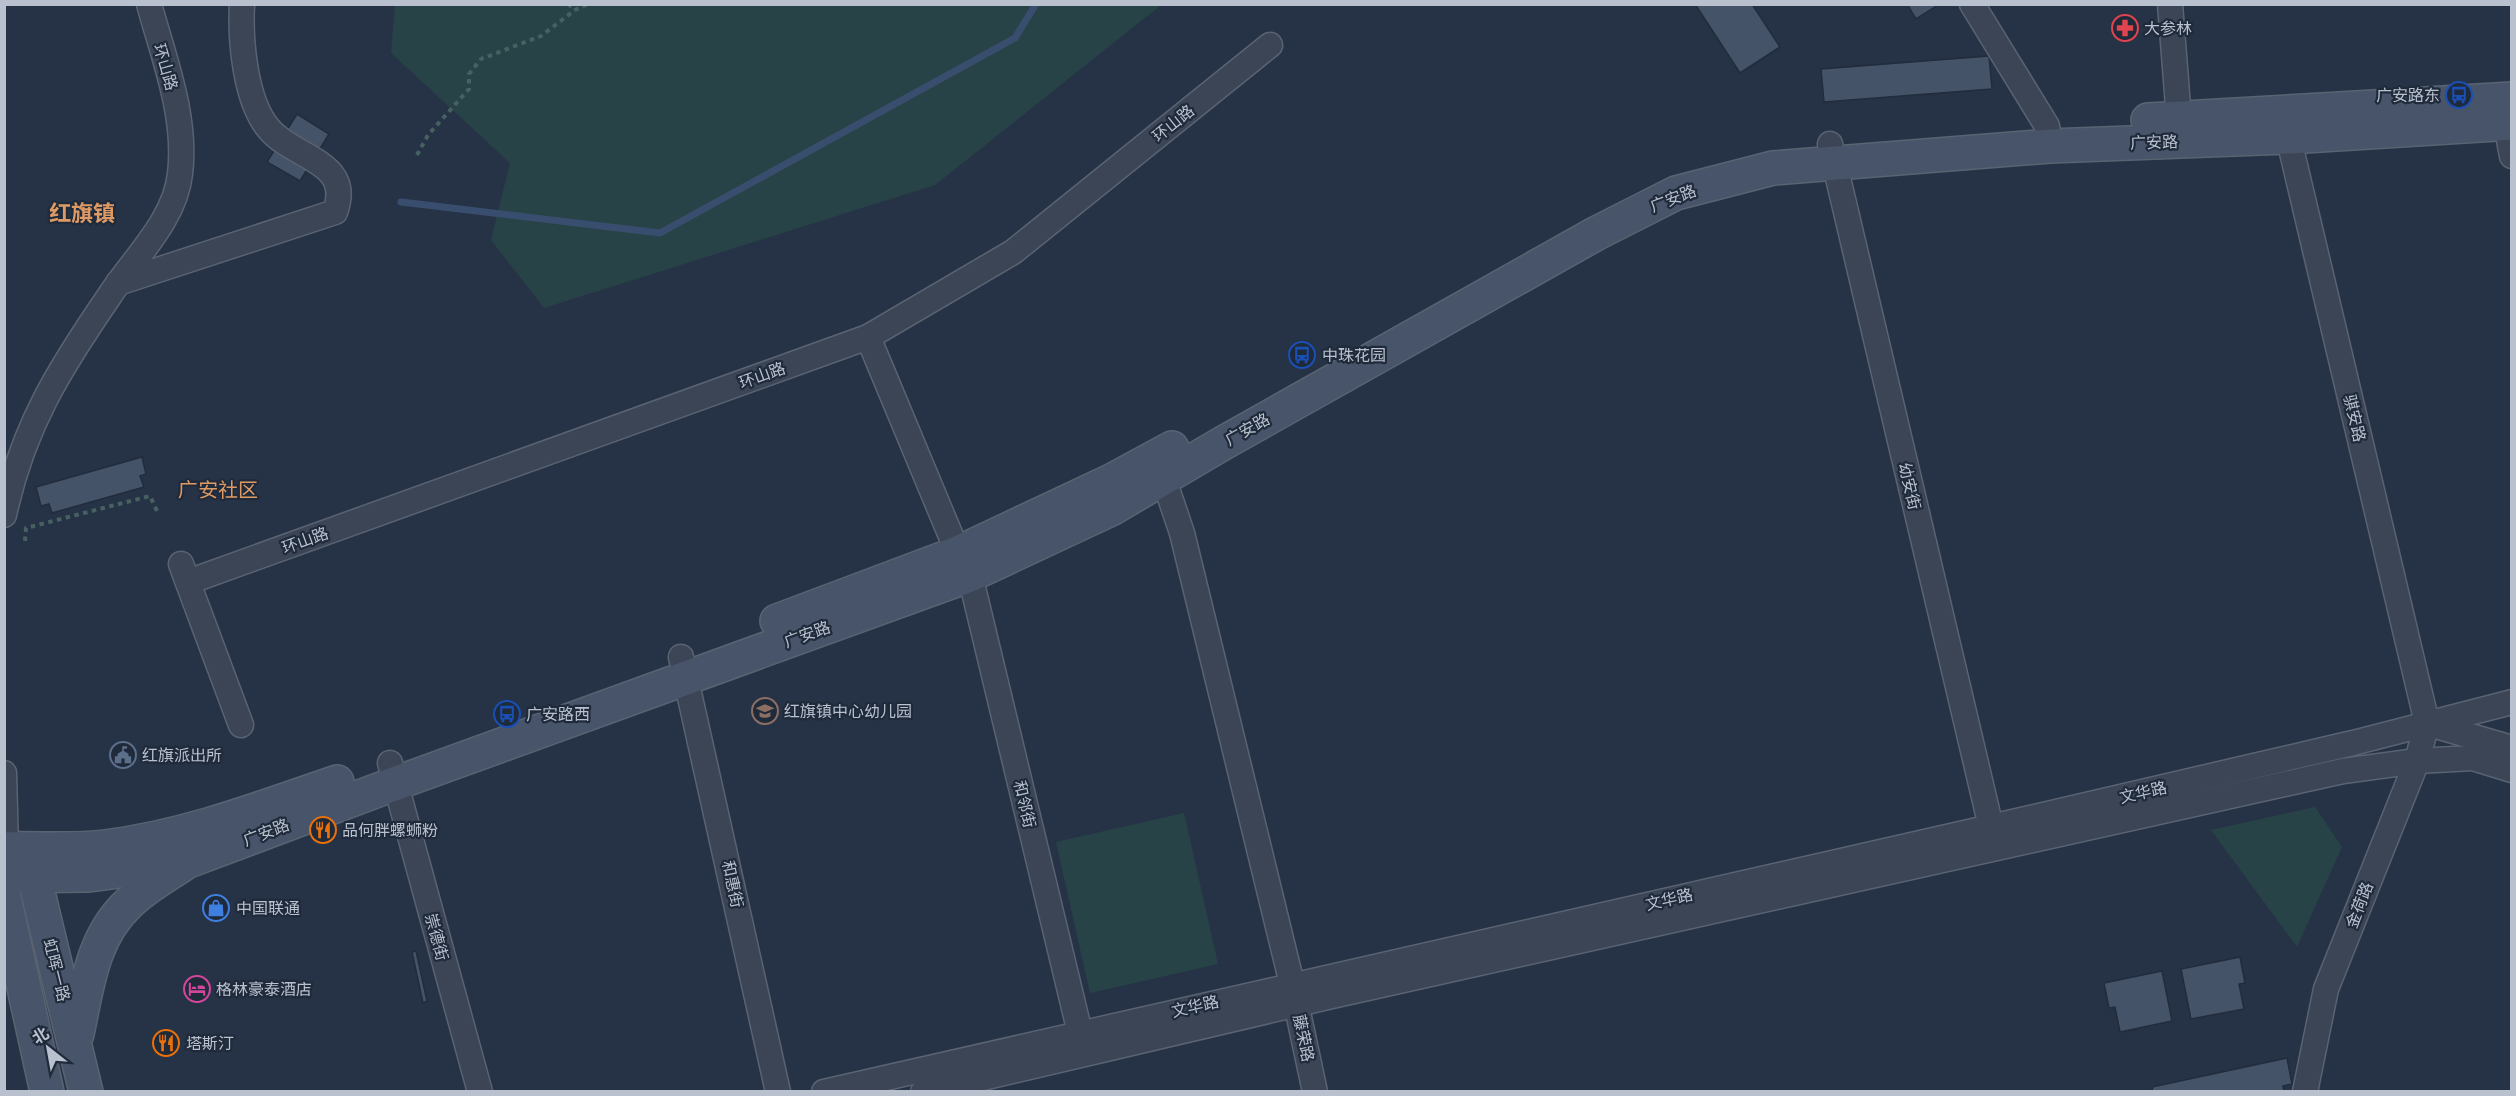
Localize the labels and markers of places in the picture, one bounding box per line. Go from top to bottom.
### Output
pharmacy icon: 大参林 [2110,13,2140,43]
place label: 大参林 [2144,18,2192,40]
bus stop icon: 广安路东 [2444,80,2474,110]
place label: 广安路东 [2376,85,2440,107]
bus stop icon: 中珠花园 [1287,340,1317,370]
place label: 中珠花园 [1322,345,1386,367]
school or university icon: 红旗镇中心幼儿园 [750,696,780,726]
bus stop icon: 广安路西 [492,699,522,729]
place label: 红旗镇中心幼儿园 [784,701,912,723]
place label: 广安路西 [526,704,590,726]
public building icon: 红旗派出所 [108,740,138,770]
place label: 红旗派出所 [142,745,222,767]
restaurant icon: 品何胖螺蛳粉 [308,815,338,845]
place label: 品何胖螺蛳粉 [342,820,438,842]
shop icon: 中国联通 [201,893,231,923]
place label: 中国联通 [236,898,300,920]
hotel icon: 格林豪泰酒店 [182,974,212,1004]
place label: 格林豪泰酒店 [216,979,312,1001]
restaurant icon: 塔斯汀 [151,1028,181,1058]
place label: 塔斯汀 [186,1033,234,1055]

